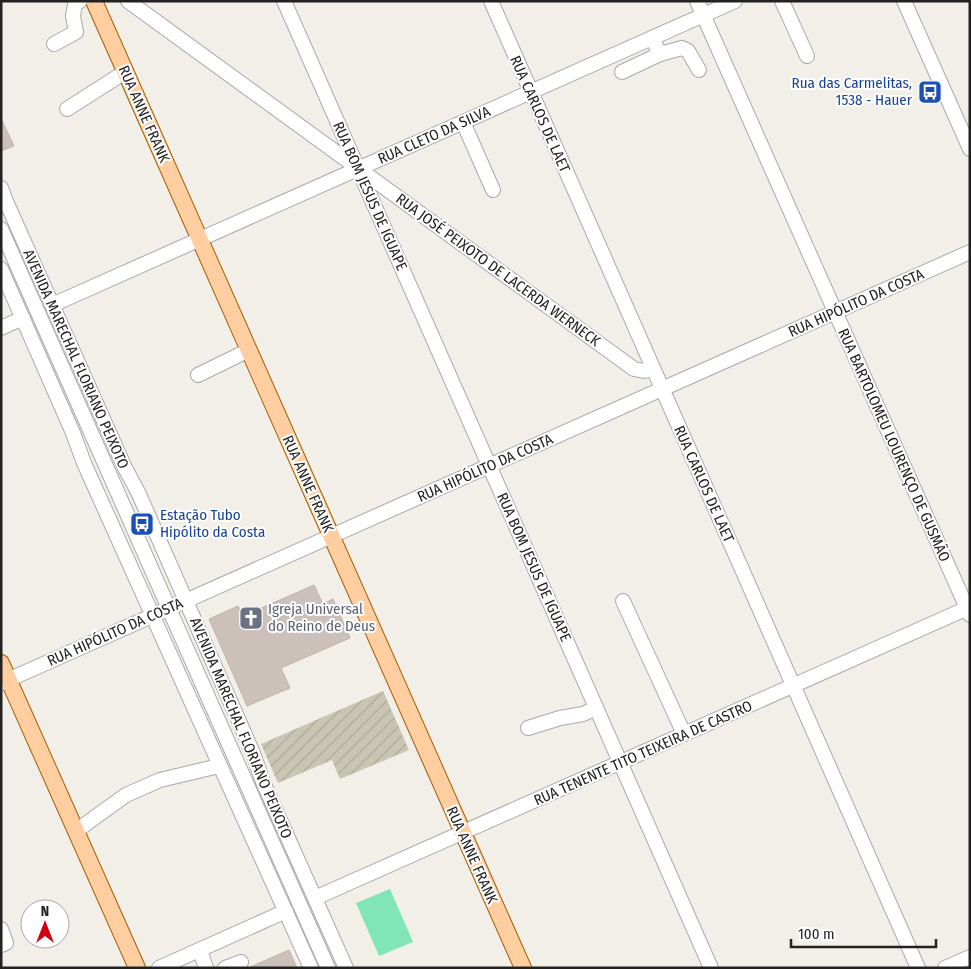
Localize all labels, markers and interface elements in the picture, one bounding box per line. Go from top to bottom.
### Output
street label: RUA CARLOS DE LAET [506,53,574,175]
street label: RUA ANNE FRANK [115,63,173,165]
place label: Rua das Carmelitas, 1538 - Hauer [792,74,913,109]
bus stop icon: Rua das Carmelitas, 1538 - Hauer [917,79,943,105]
street label: RUA CLETO DA SILVA [375,102,493,168]
street label: RUA BOM JESUS DE IGUAPE [329,119,411,273]
street label: RUA JOSÉ PEIXOTO DE LACERDA WERNECK [392,190,604,350]
street label: AVENIDA MARECHAL FLORIANO PEIXOTO [19,246,133,472]
street label: RUA HIPÓLITO DA COSTA [786,265,927,341]
street label: RUA BARTOLOMEU LOURENÇO DE GUSMÃO [834,325,954,565]
street label: RUA CARLOS DE LAET [670,423,738,545]
street label: RUA HIPÓLITO DA COSTA [415,430,556,506]
street label: RUA ANNE FRANK [279,433,337,535]
street label: RUA BOM JESUS DE IGUAPE [493,490,575,644]
place label: Estação Tubo Hipólito da Costa [160,506,265,541]
bus stop icon: Estação Tubo Hipólito da Costa [129,511,155,537]
street label: RUA HIPÓLITO DA COSTA [45,594,186,670]
place label: Igreja Universal do Reino de Deus [268,600,375,635]
church icon: Igreja Universal do Reino de Deus [238,605,264,631]
street label: AVENIDA MARECHAL FLORIANO PEIXOTO [186,615,296,841]
street label: RUA TENENTE TITO TEIXEIRA DE CASTRO [531,697,755,809]
street label: RUA ANNE FRANK [443,804,501,906]
north arrow [20,899,70,949]
text: N [41,903,49,920]
scale bar [791,916,936,948]
text: 100 m [798,925,835,943]

